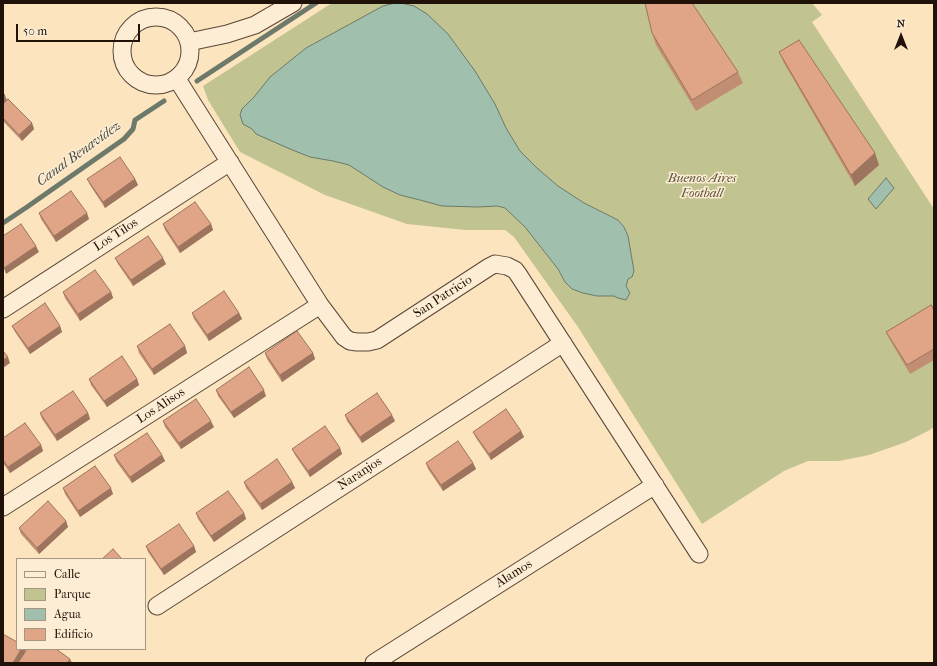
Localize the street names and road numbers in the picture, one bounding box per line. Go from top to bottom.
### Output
street label: Los Tilos [91,215,141,255]
street label: San Patricio [411,272,475,322]
street label: Los Alisos [134,385,188,427]
street label: Naranjos [335,454,385,494]
street label: Alamos [493,557,535,591]

